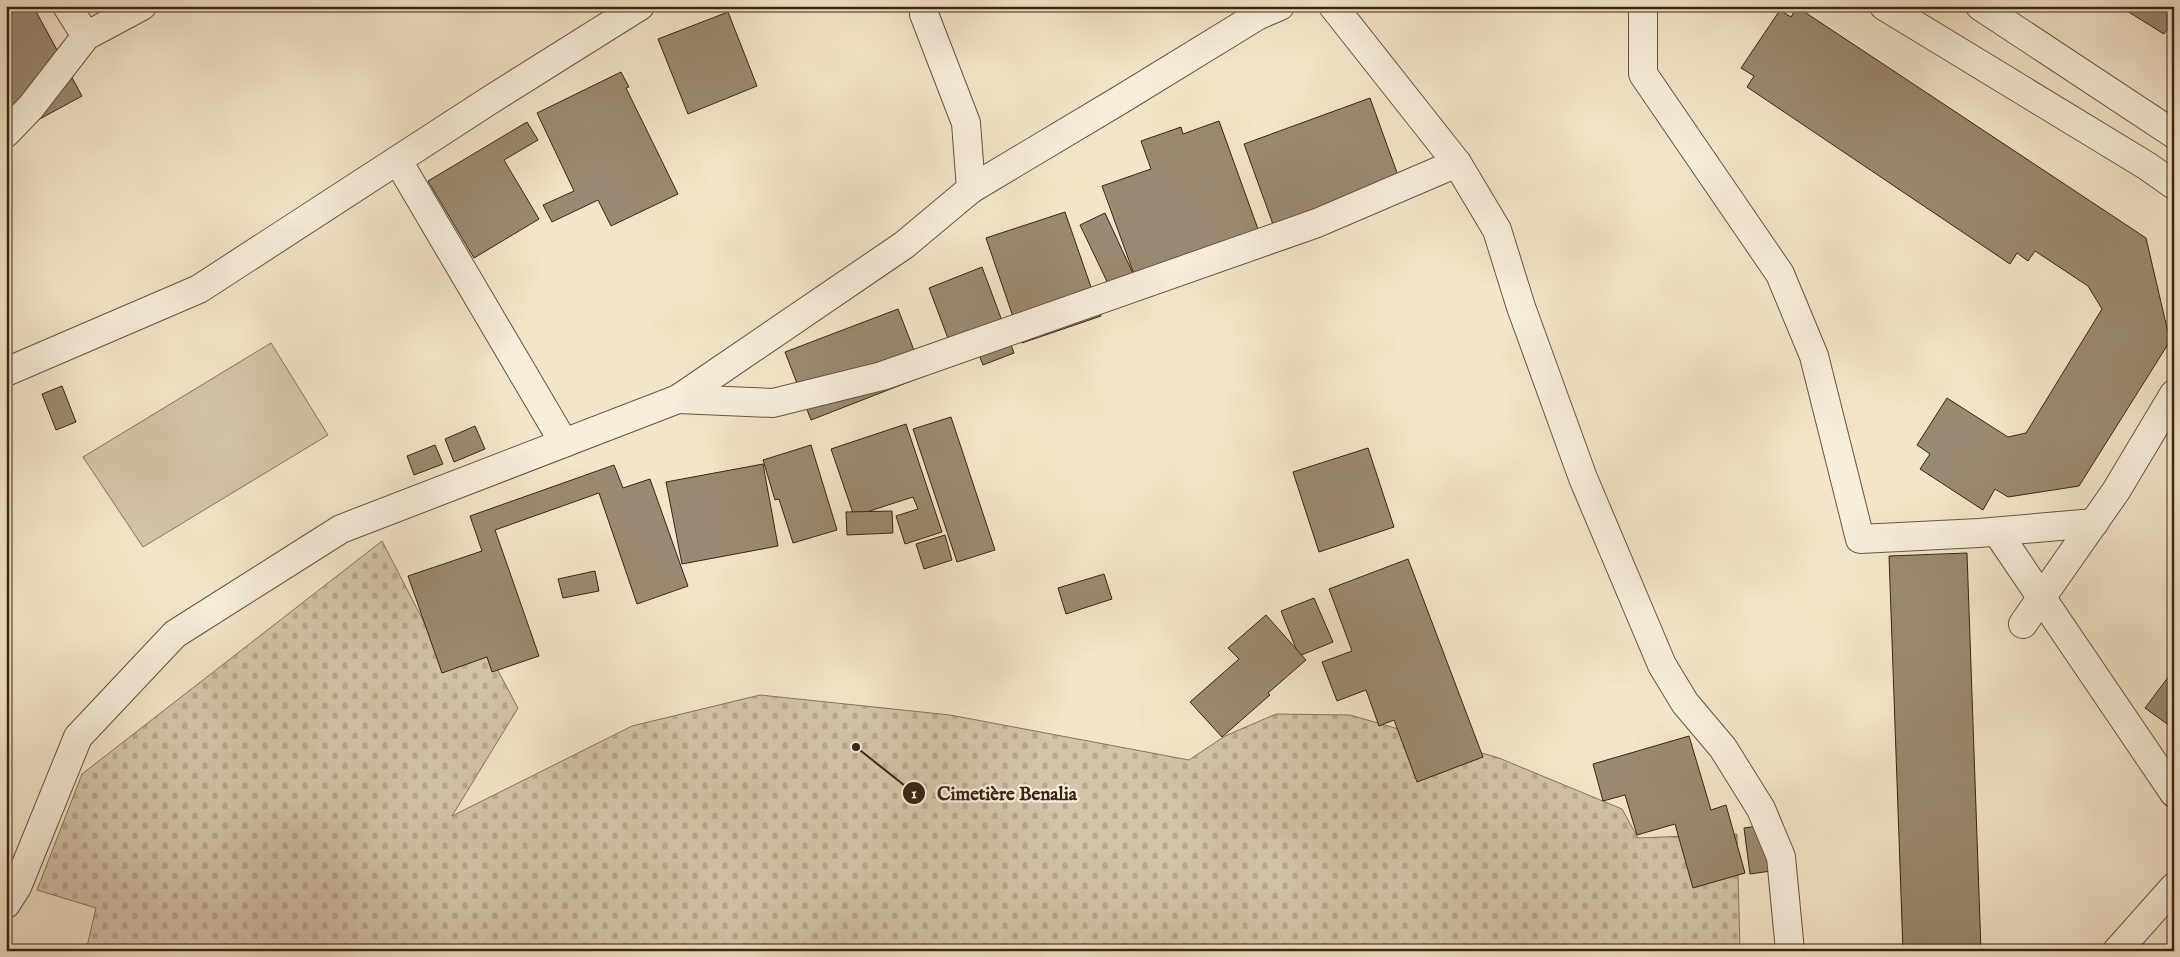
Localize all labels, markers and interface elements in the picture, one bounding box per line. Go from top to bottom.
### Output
callout: Cimetière Benalia [902,776,1087,810]
text: Cimetière Benalia [937,783,1078,807]
text: 1 [911,784,917,803]

